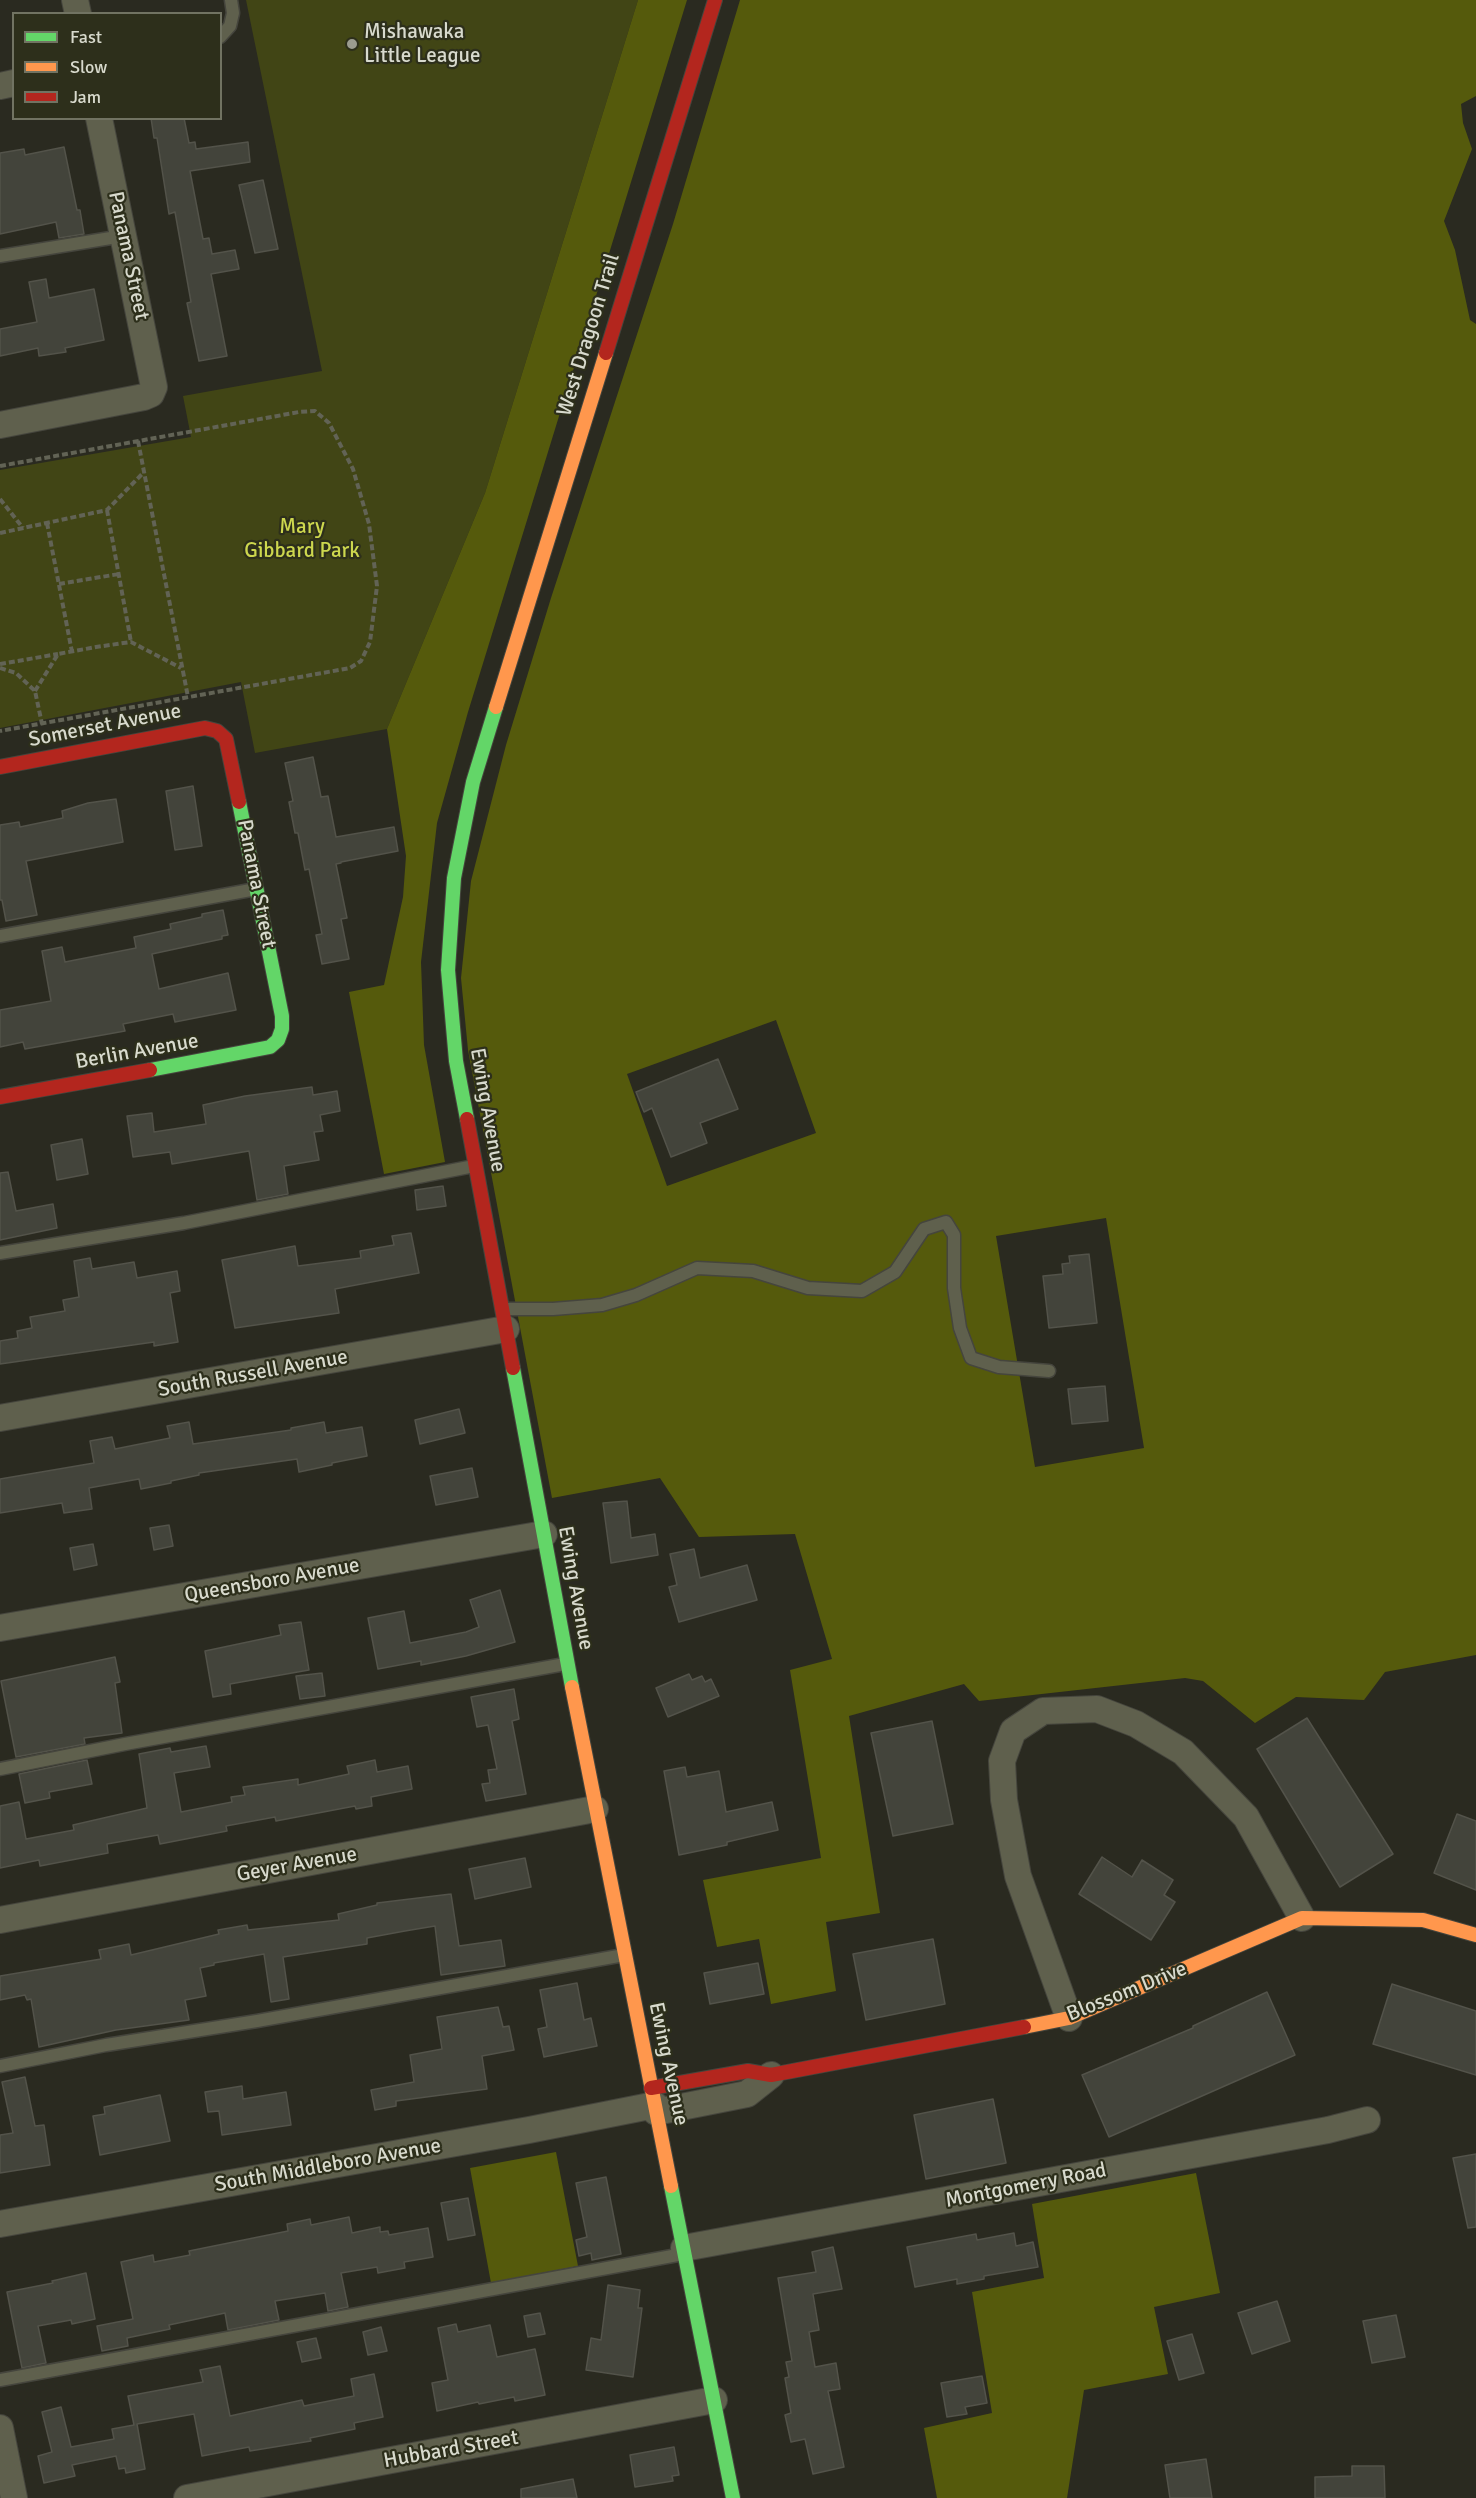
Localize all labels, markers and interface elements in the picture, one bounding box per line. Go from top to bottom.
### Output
legend [12,12,222,120]
place label: Mishawaka Little League [364,19,480,69]
text: Fast [70,26,102,48]
marker: Mishawaka Little League [345,37,359,51]
text: Slow [70,56,107,78]
text: Jam [70,86,101,108]
street label: Panama Street [102,189,154,323]
street label: West Dragoon Trail [552,251,626,419]
park label: Mary Gibbard Park [244,514,360,564]
street label: Somerset Avenue [27,699,183,753]
street label: Panama Street [231,817,281,951]
street label: Berlin Avenue [74,1029,200,1075]
street label: Ewing Avenue [464,1046,510,1174]
street label: South Russell Avenue [156,1345,350,1403]
street label: Ewing Avenue [552,1524,598,1652]
street label: Queensboro Avenue [182,1553,362,1609]
street label: Geyer Avenue [235,1842,359,1888]
street label: Blossom Drive [1063,1956,1191,2028]
street label: Ewing Avenue [643,2000,693,2128]
street label: South Middleboro Avenue [213,2134,443,2198]
street label: Montgomery Road [943,2158,1109,2214]
street label: Hubbard Street [382,2426,520,2474]

